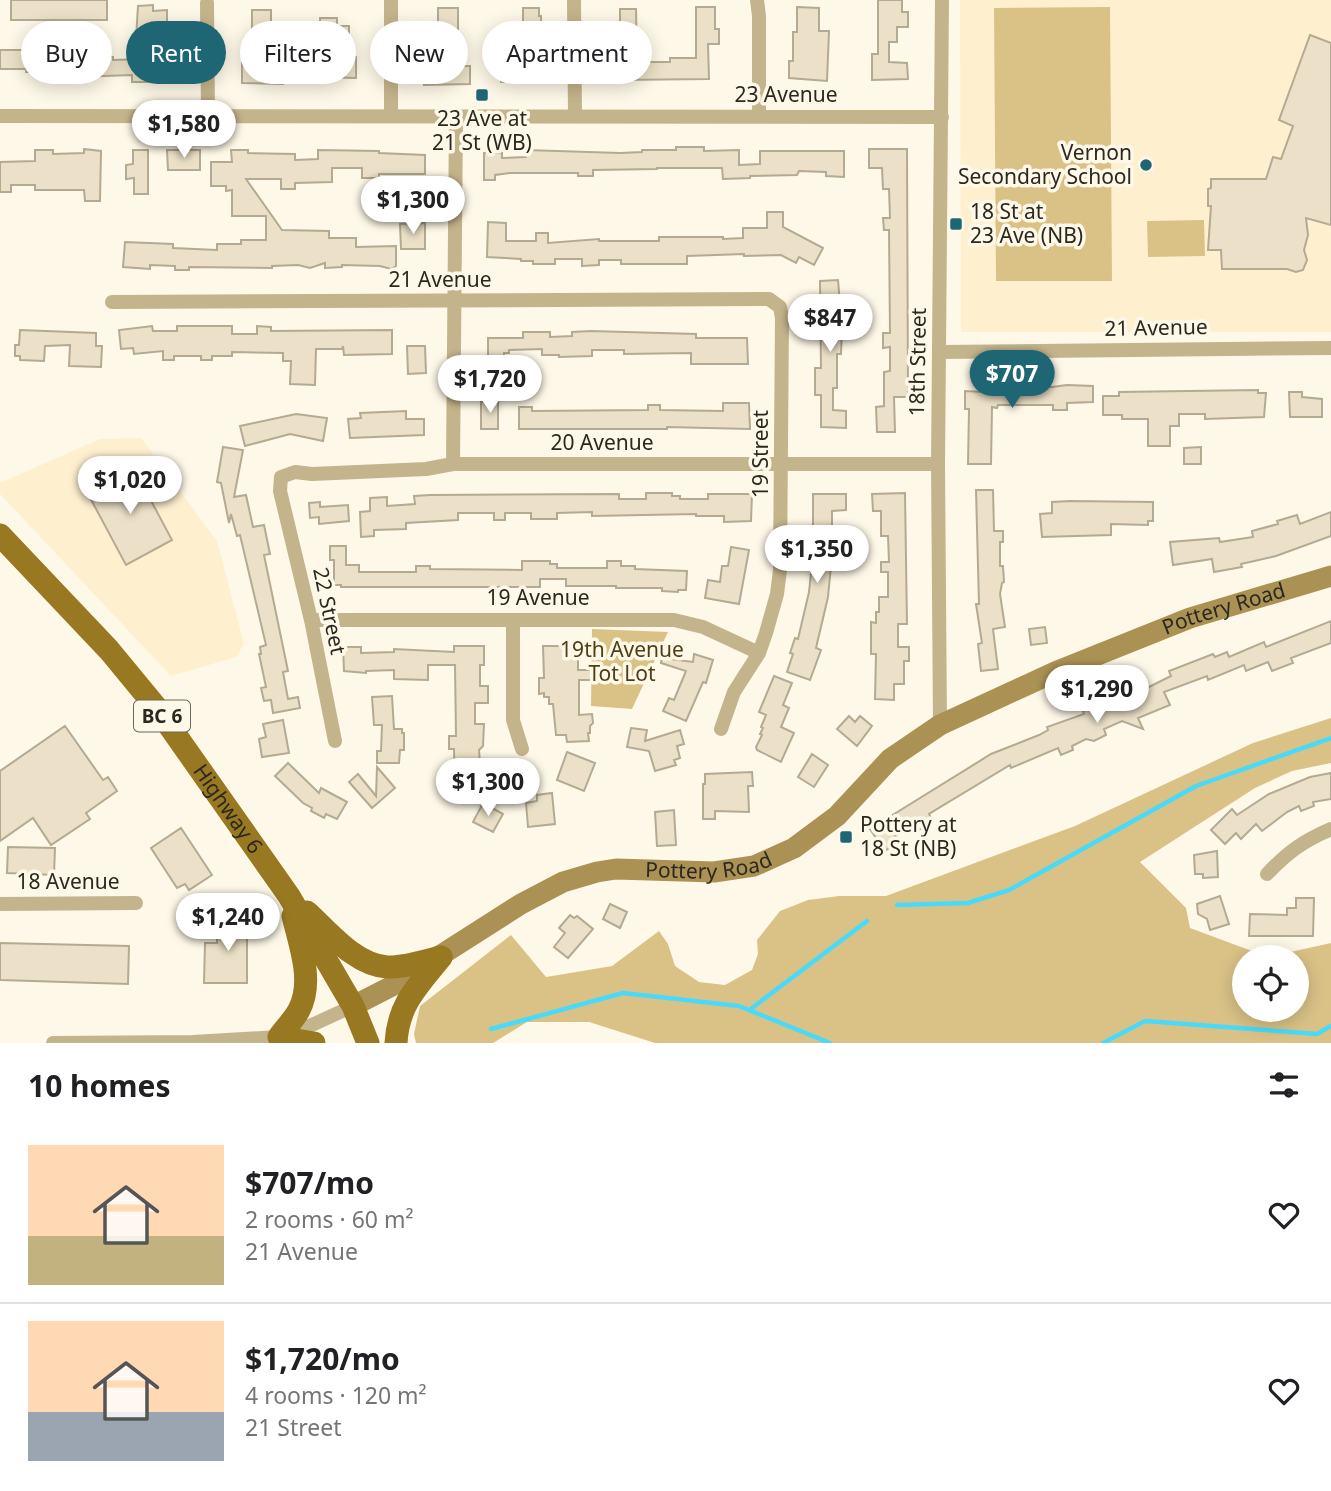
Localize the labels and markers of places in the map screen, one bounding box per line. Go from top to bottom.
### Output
marker: 23 Ave at 21 St (WB) [474,87,490,103]
pin: $1,580 [127,100,241,160]
place label: 23 Ave at 21 St (WB) [432,104,532,156]
place label: Vernon Secondary School [958,138,1132,190]
marker: Vernon Secondary School [1138,157,1154,173]
pin: $1,300 [356,176,470,236]
place label: 18 St at 23 Ave (NB) [970,197,1083,249]
marker: 18 St at 23 Ave (NB) [948,216,964,232]
pin: $847 [789,294,871,354]
pin: $707 [971,350,1053,410]
pin: $1,720 [433,356,547,415]
pin: $1,020 [73,456,187,516]
pin: $1,350 [760,526,874,585]
pin: $1,290 [1040,666,1154,725]
pin: $1,300 [431,758,545,818]
place label: Pottery at 18 St (NB) [860,810,957,862]
marker: Pottery at 18 St (NB) [838,829,854,845]
pin: $1,240 [171,894,285,953]

